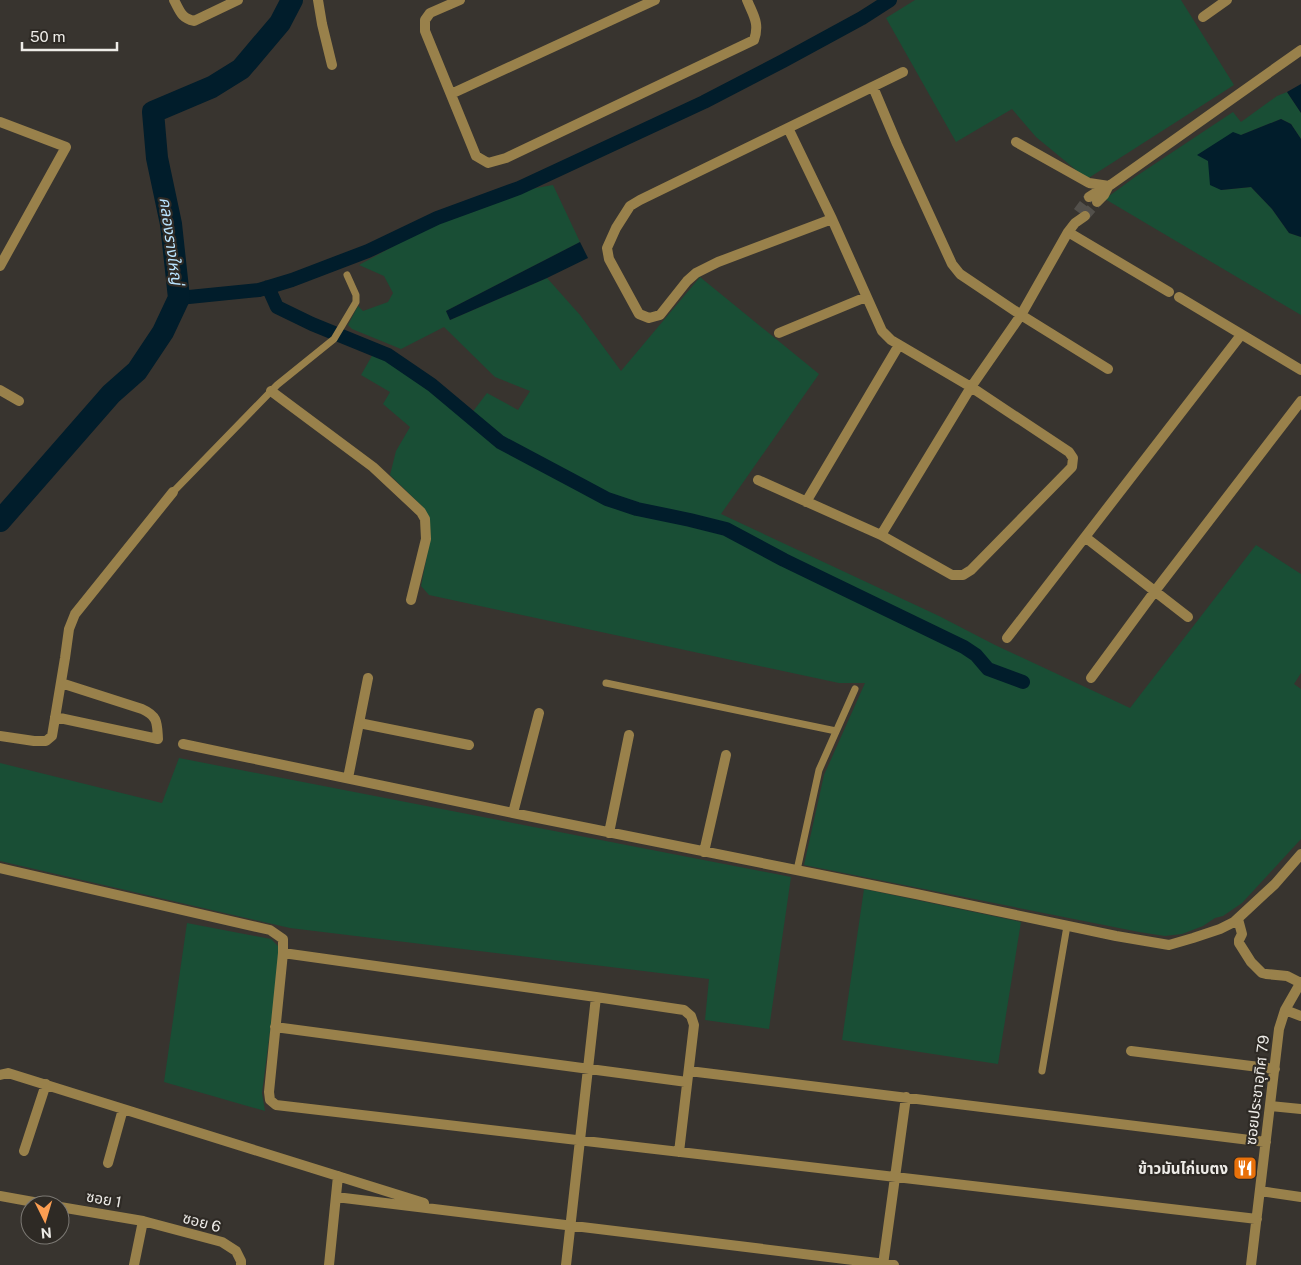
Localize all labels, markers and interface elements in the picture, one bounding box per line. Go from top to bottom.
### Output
scale bar [22,20,118,52]
text: 50 m [30,28,65,45]
water label: คลองรางใหญ่ [155,196,187,288]
street label: ซอยประชาอุทิศ 79 [1242,1034,1273,1146]
restaurant icon: ข้าวมันไก่เบตง [1232,1155,1258,1181]
place label: ข้าวมันไก่เบตง [1138,1160,1228,1177]
street label: ซอย 1 [85,1188,123,1210]
north arrow [20,1195,70,1245]
street label: ซอย 6 [181,1209,223,1235]
text: N [40,1225,52,1241]

